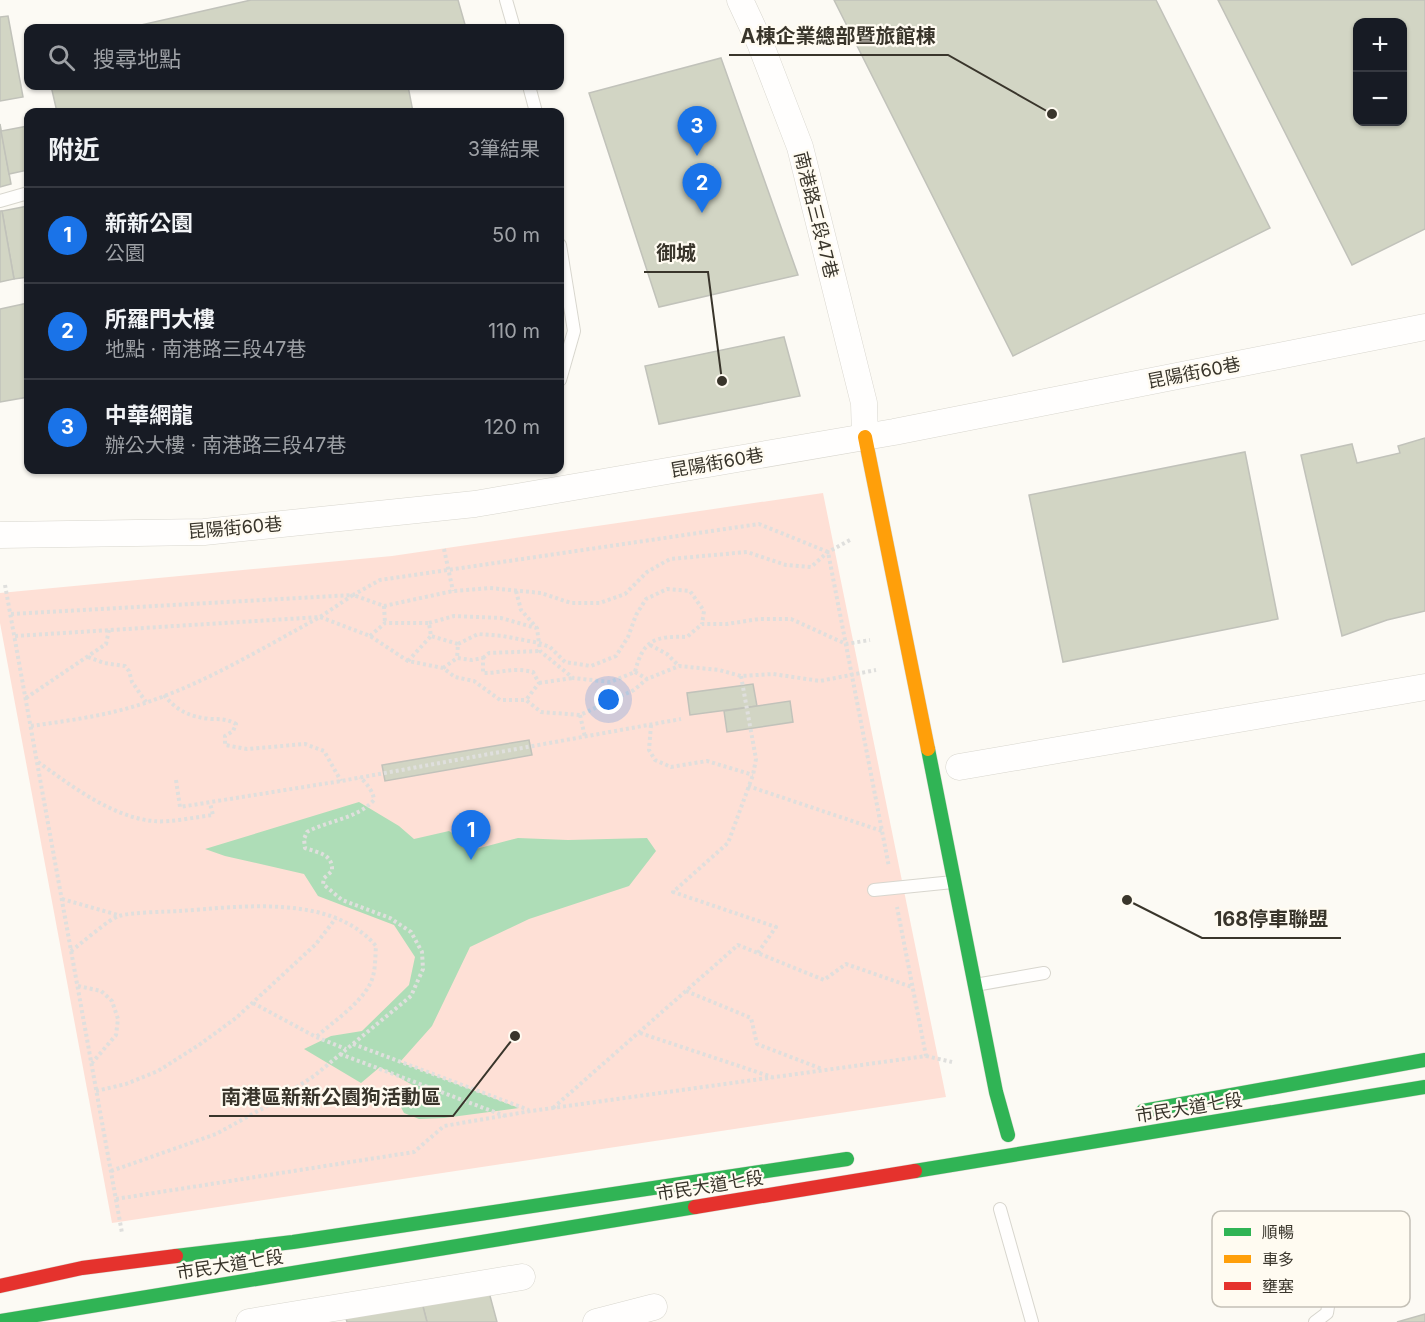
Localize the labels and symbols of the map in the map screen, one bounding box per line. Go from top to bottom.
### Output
callout: A棟企業總部暨旅館棟 [729,17,948,55]
text: A棟企業總部暨旅館棟 [741,24,935,48]
pin: 3 [678,106,716,156]
street label: 南港路三段47巷 [791,149,842,280]
pin: 2 [682,164,722,213]
callout: 御城 [644,234,708,272]
text: 御城 [656,241,696,265]
street label: 昆陽街60巷 [1146,353,1242,392]
street label: 昆陽街60巷 [669,444,765,481]
street label: 昆陽街60巷 [187,513,283,542]
your location [594,685,623,714]
pin: 1 [452,810,490,860]
callout: 168停車聯盟 [1202,900,1341,938]
text: 168停車聯盟 [1214,907,1328,931]
callout: 南港區新新公園狗活動區 [209,1078,453,1116]
text: 南港區新新公園狗活動區 [221,1085,441,1109]
street label: 市民大道七段 [1134,1089,1244,1126]
street label: 市民大道七段 [655,1167,765,1204]
legend [1212,1211,1410,1307]
text: 順暢 [1262,1222,1294,1242]
street label: 市民大道七段 [175,1246,285,1283]
text: 車多 [1262,1249,1294,1269]
text: 壅塞 [1262,1276,1294,1296]

